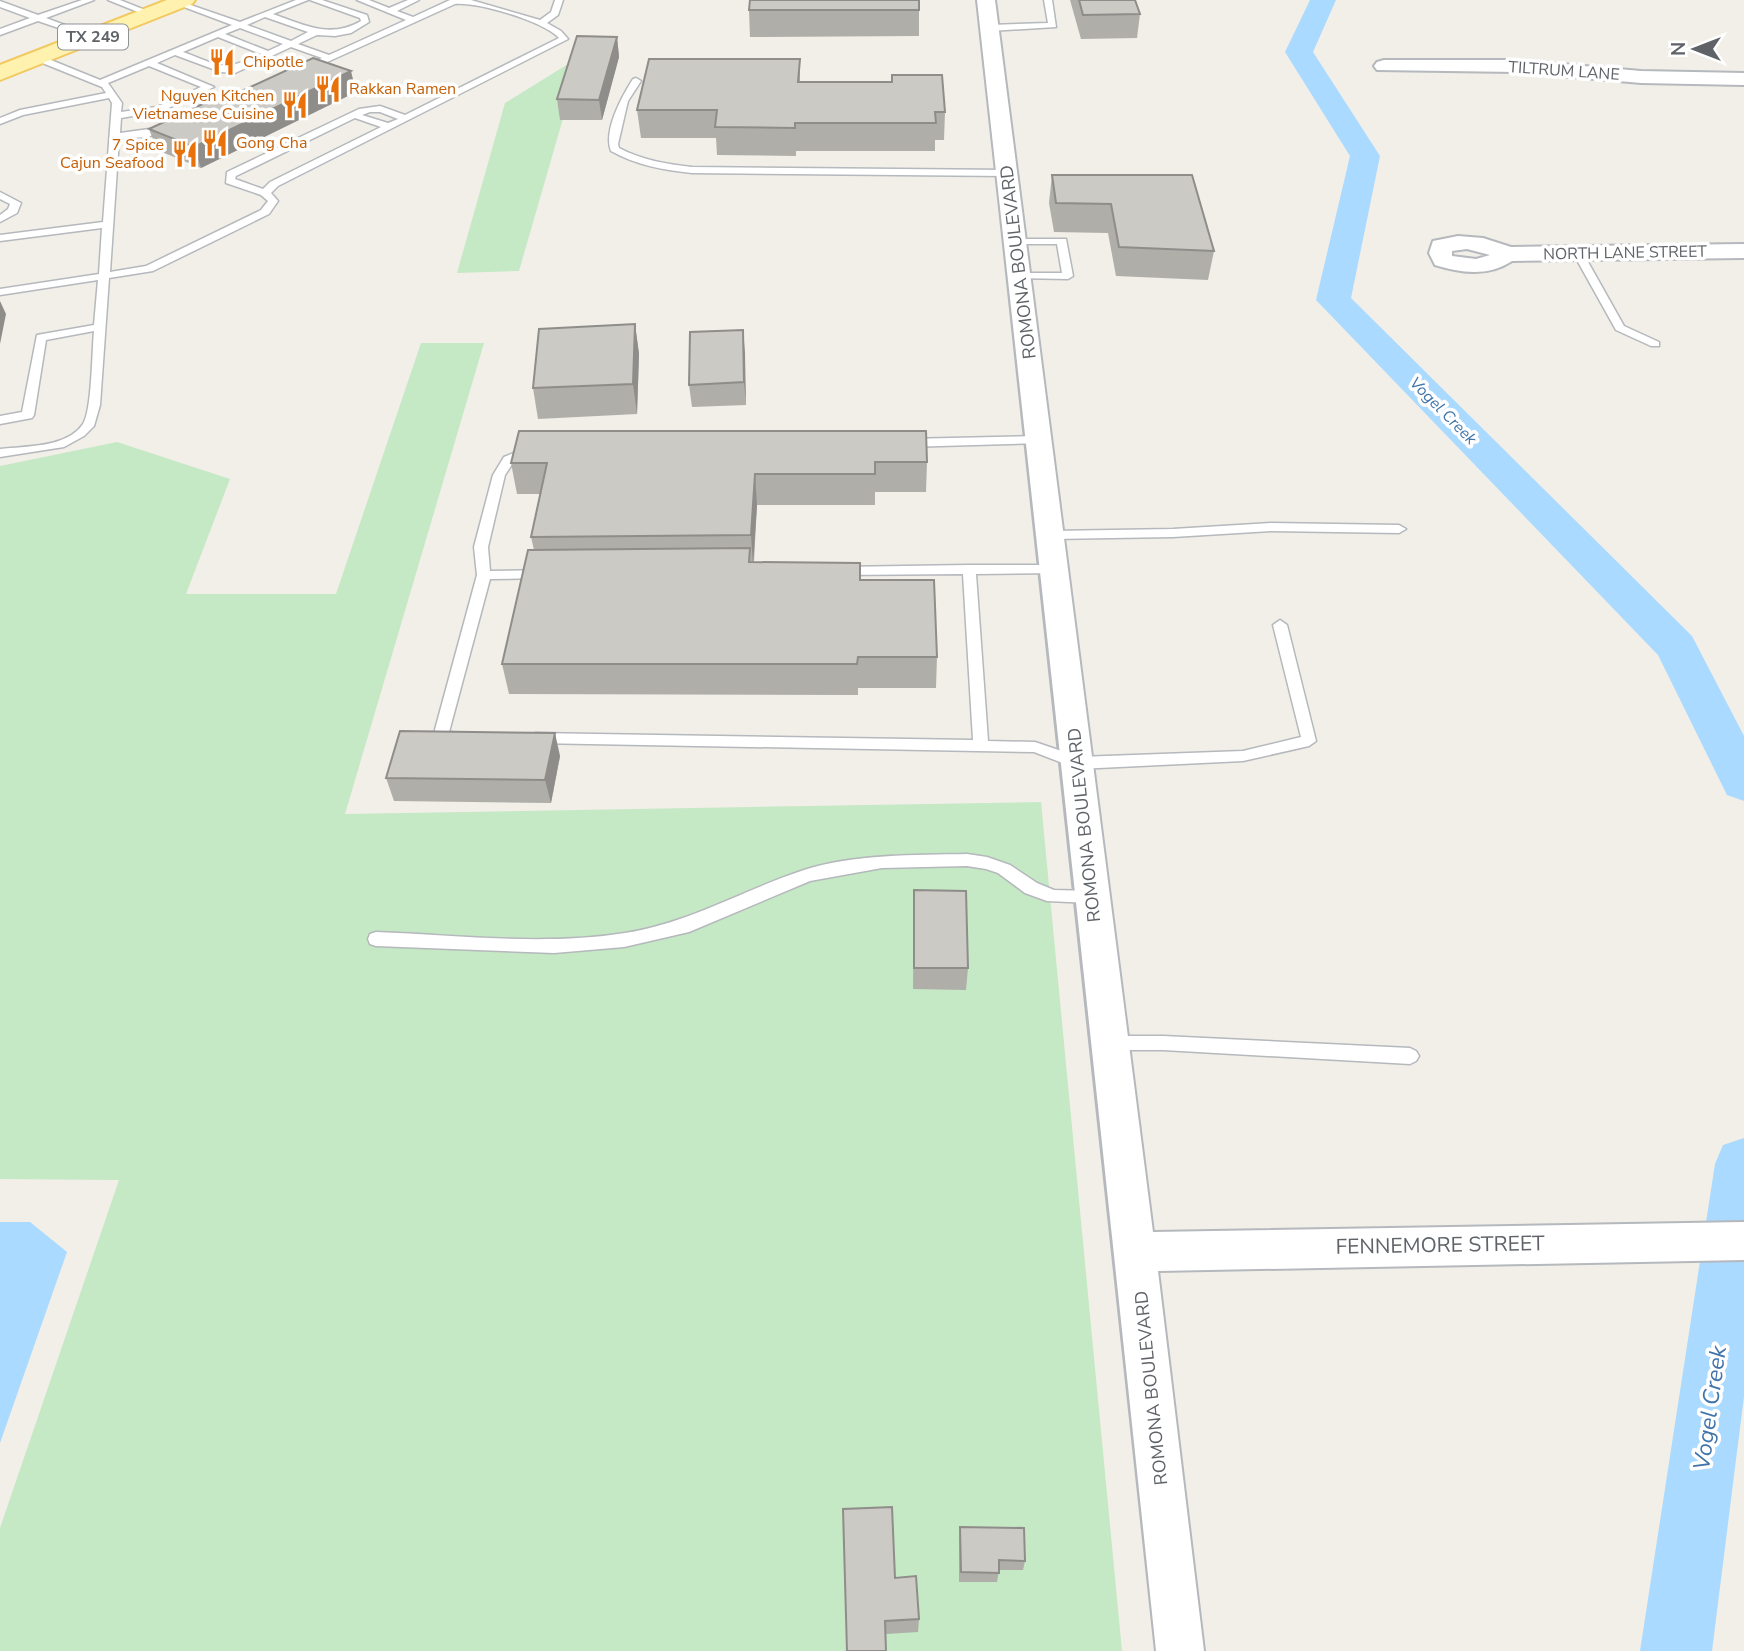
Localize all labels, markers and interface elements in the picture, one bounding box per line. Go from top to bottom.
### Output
north arrow [1660,14,1730,84]
road number: TX 249 [58,24,128,50]
text: N [1666,42,1692,56]
restaurant icon: Chipotle [207,47,237,77]
place label: Chipotle [243,51,303,73]
street label: TILTRUM LANE [1508,56,1620,86]
restaurant icon: Rakkan Ramen [313,74,343,104]
place label: Rakkan Ramen [349,78,456,100]
place label: Nguyen Kitchen Vietnamese Cuisine [132,85,274,125]
restaurant icon: Nguyen Kitchen Vietnamese Cuisine [280,90,310,120]
restaurant icon: Gong Cha [200,128,230,158]
place label: Gong Cha [236,132,307,154]
place label: 7 Spice Cajun Seafood [60,134,164,174]
restaurant icon: 7 Spice Cajun Seafood [170,139,200,169]
street label: ROMONA BOULEVARD [994,164,1042,360]
street label: NORTH LANE STREET [1543,241,1707,265]
water label: Vogel Creek [1404,372,1482,450]
street label: ROMONA BOULEVARD [1062,727,1106,923]
street label: FENNEMORE STREET [1335,1229,1545,1261]
street label: ROMONA BOULEVARD [1129,1290,1173,1486]
water label: Vogel Creek [1686,1343,1734,1472]

